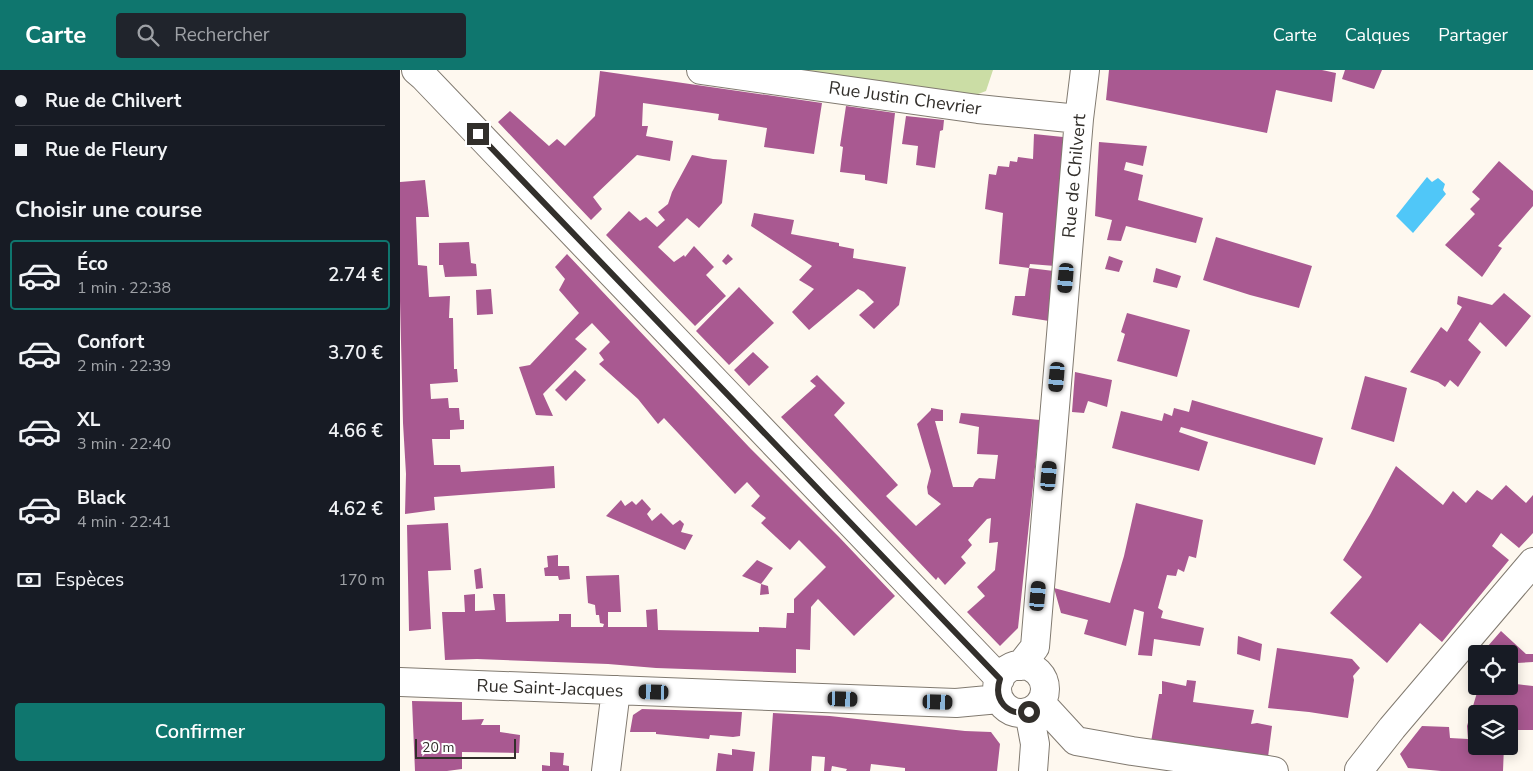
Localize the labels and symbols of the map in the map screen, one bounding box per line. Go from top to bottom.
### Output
street label: Rue Justin Chevrier [827,75,983,121]
street label: Rue de Chilvert [1057,112,1091,239]
route end [467,123,489,145]
car [1057,262,1074,294]
car [1048,361,1065,393]
car [1040,460,1057,492]
car [1029,580,1046,612]
street label: Rue Saint-Jacques [476,673,624,703]
car [638,684,669,700]
car [827,691,858,707]
car [922,694,953,710]
route start [1018,701,1040,723]
scale bar [415,736,516,759]

